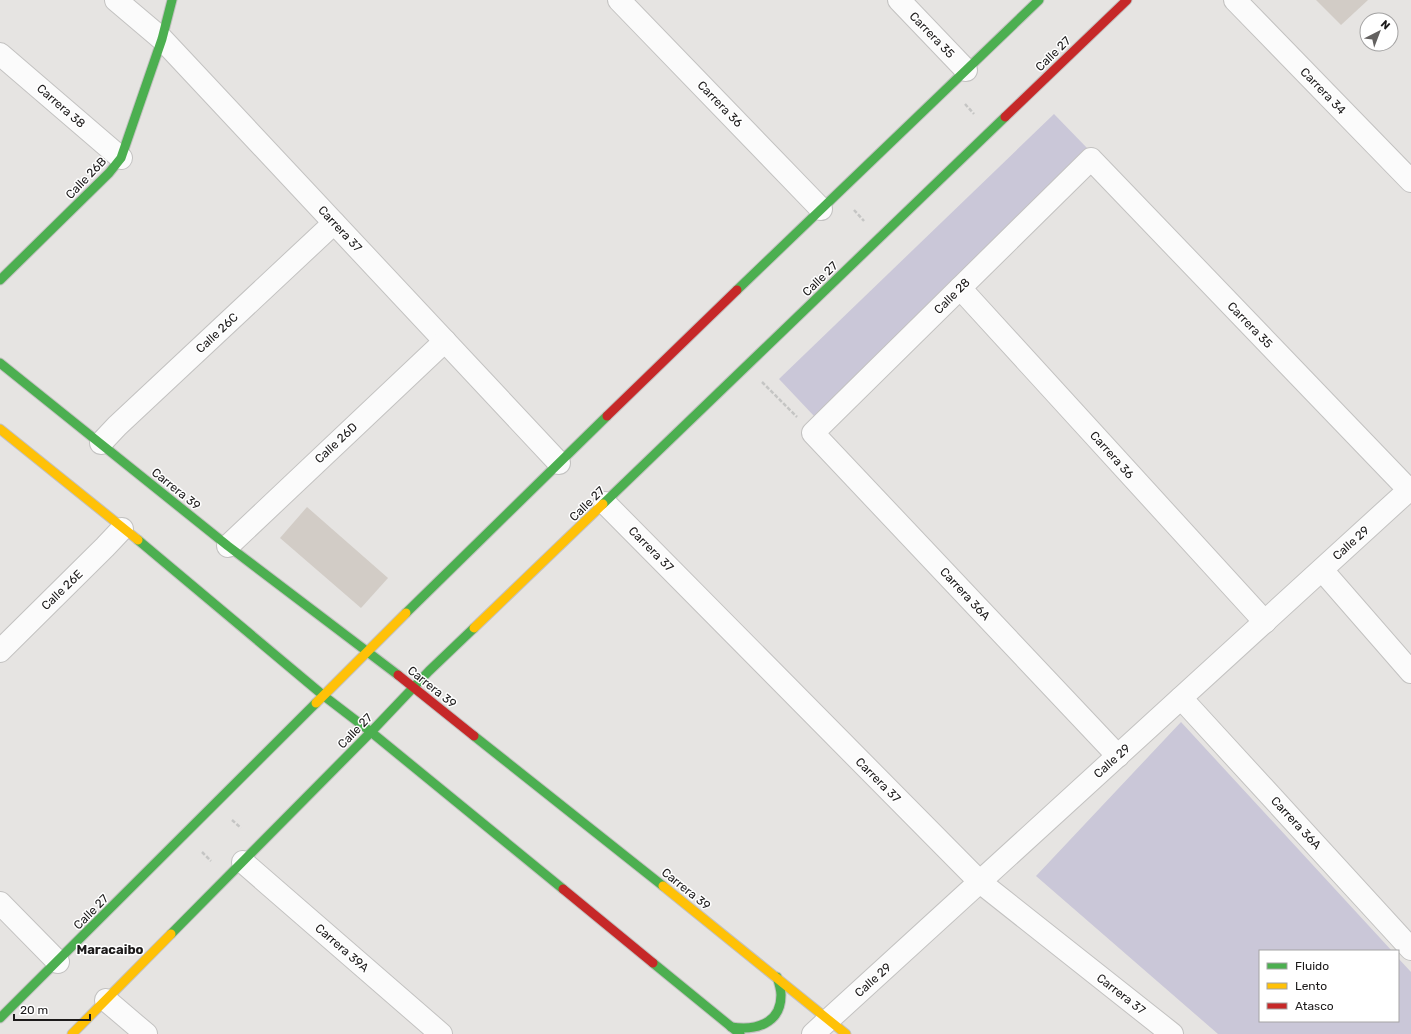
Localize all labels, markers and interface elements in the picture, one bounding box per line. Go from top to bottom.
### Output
street label: Carrera 35 [907,9,957,61]
north arrow [1359,12,1399,52]
text: N [1378,17,1393,32]
street label: Calle 27 [1033,34,1073,74]
street label: Carrera 34 [1297,65,1349,117]
street label: Carrera 36 [695,78,745,130]
street label: Carrera 38 [34,81,88,131]
street label: Calle 26B [63,154,109,202]
street label: Carrera 37 [315,203,365,255]
street label: Calle 27 [800,259,840,299]
street label: Calle 28 [931,275,973,317]
street label: Carrera 35 [1225,299,1275,351]
street label: Calle 26C [193,310,241,356]
street label: Calle 26D [312,420,360,466]
street label: Carrera 36 [1087,428,1137,482]
street label: Carrera 39 [149,465,203,513]
street label: Calle 27 [567,484,607,524]
street label: Calle 29 [1330,523,1372,563]
street label: Carrera 37 [626,524,676,574]
street label: Carrera 36A [937,565,993,623]
street label: Calle 26E [39,567,85,613]
street label: Carrera 39 [405,663,459,711]
street label: Calle 27 [335,711,375,751]
street label: Calle 29 [1091,741,1133,781]
street label: Carrera 37 [853,755,903,805]
street label: Carrera 36A [1268,794,1324,852]
street label: Carrera 39 [659,865,713,913]
street label: Calle 27 [71,892,111,932]
street label: Carrera 39A [312,921,372,975]
district label: Maracaibo [76,942,144,957]
legend [1259,950,1399,1022]
text: Fluido [1295,959,1329,973]
street label: Calle 29 [852,960,894,1000]
street label: Carrera 37 [1094,971,1148,1017]
text: Lento [1295,979,1327,993]
scale bar [14,996,90,1022]
text: Atasco [1295,999,1334,1013]
text: 20 m [20,1003,48,1017]

